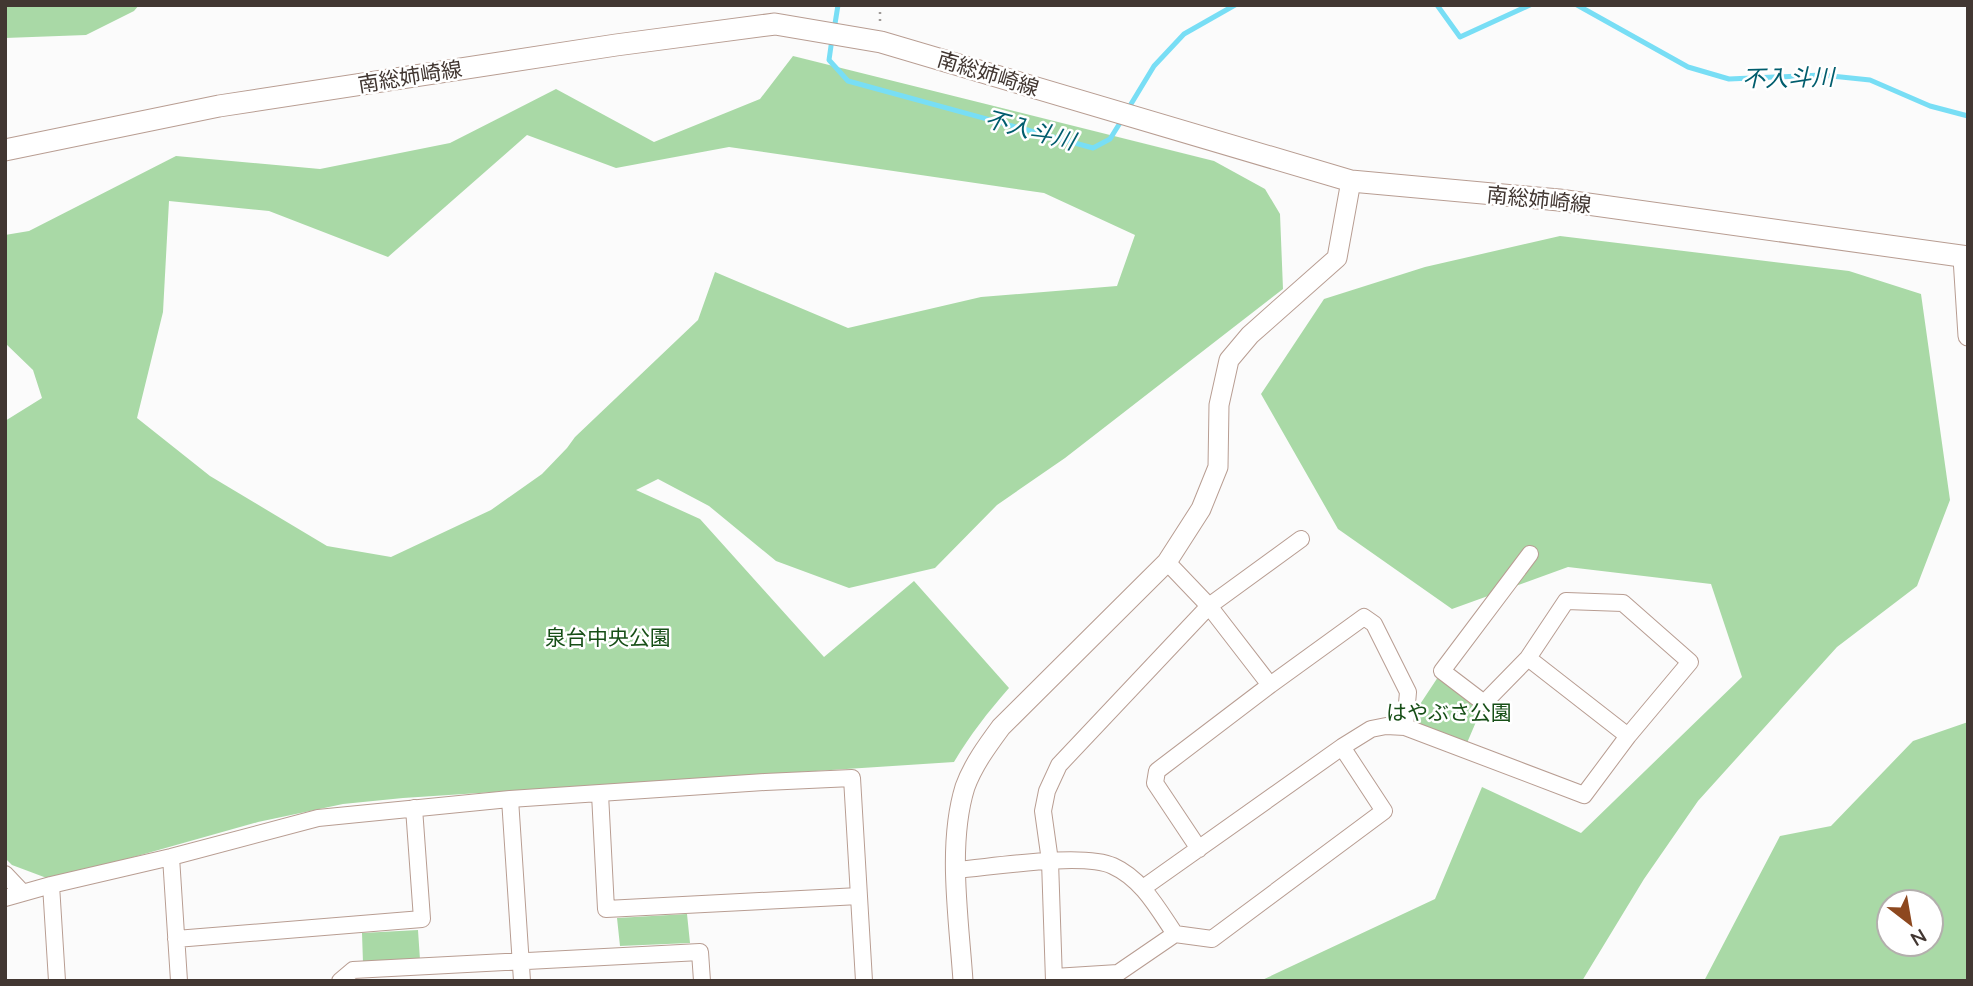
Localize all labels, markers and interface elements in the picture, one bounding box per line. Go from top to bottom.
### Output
street label: 南総姉崎線 [934,45,1042,101]
street label: 南総姉崎線 [356,55,464,97]
water label: 不入斗川 [1742,62,1837,93]
water label: 不入斗川 [982,104,1081,156]
street label: 南総姉崎線 [1486,181,1593,217]
park label: 泉台中央公園 [545,624,671,650]
park label: はやぶさ公園 [1386,699,1512,725]
north arrow [1875,888,1945,958]
text: N [1906,924,1931,952]

